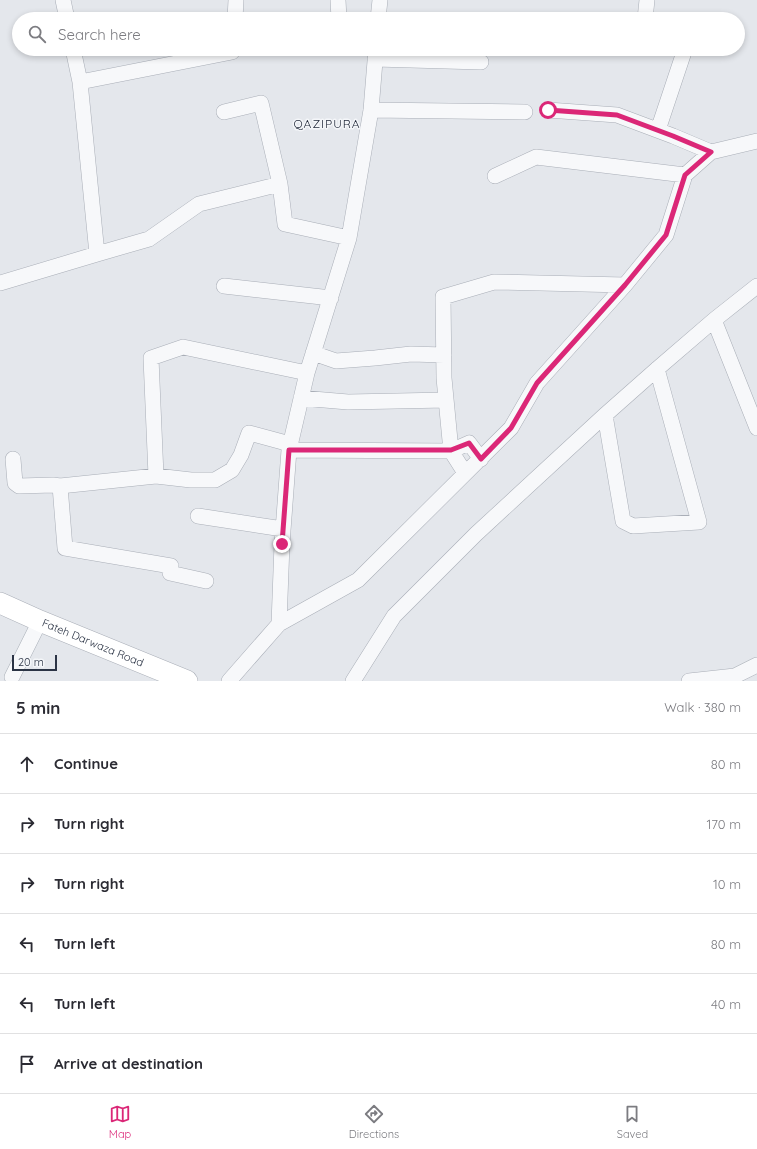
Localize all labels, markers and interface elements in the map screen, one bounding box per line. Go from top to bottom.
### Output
search box [12,12,745,56]
icon: search [26,23,48,45]
text: Search here [58,25,141,44]
route start [539,101,557,119]
district label: QAZIPURA [293,116,361,131]
route end [273,535,291,553]
street label: Fateh Darwaza Road [40,616,146,670]
scale bar [12,653,57,672]
text: 20 m [18,655,44,669]
text: 5 min [16,697,60,718]
text: Walk · 380 m [664,699,741,715]
icon: ahead [16,753,38,775]
text: Continue [54,754,118,773]
text: 80 m [711,756,741,772]
icon: right [16,813,38,835]
text: Turn right [54,814,125,833]
text: 170 m [706,816,741,832]
icon: right [16,873,38,895]
text: Turn right [54,874,125,893]
text: 10 m [713,876,741,892]
icon: left [16,933,38,955]
text: Turn left [54,934,116,953]
text: 80 m [711,936,741,952]
icon: left [16,993,38,1015]
text: Turn left [54,994,116,1013]
text: 40 m [711,996,741,1012]
icon: arrive [16,1053,38,1075]
text: Arrive at destination [54,1054,203,1073]
tab: Map [109,1103,131,1141]
tab: Directions [349,1103,399,1141]
tab: Saved [617,1103,648,1141]

